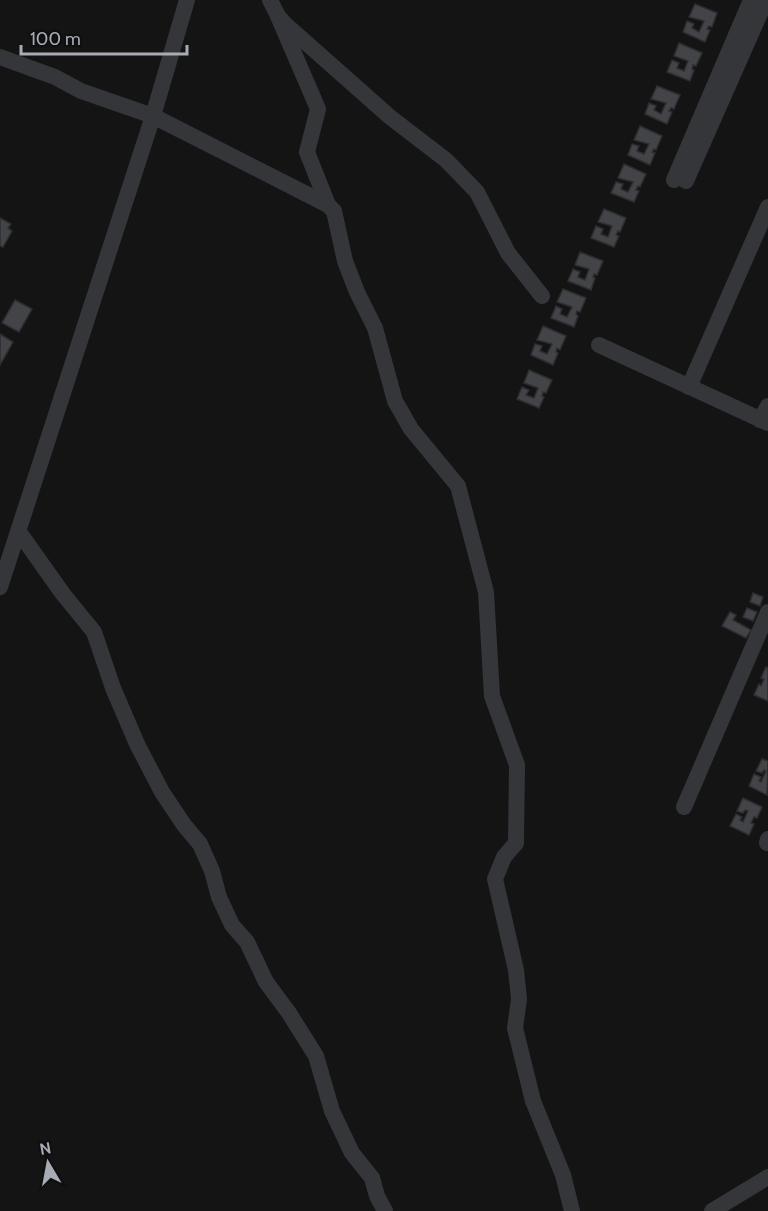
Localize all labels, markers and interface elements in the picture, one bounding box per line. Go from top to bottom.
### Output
scale bar [21,18,188,56]
text: 100 m [30,28,81,50]
north arrow [18,1133,78,1193]
text: N [38,1138,53,1159]

